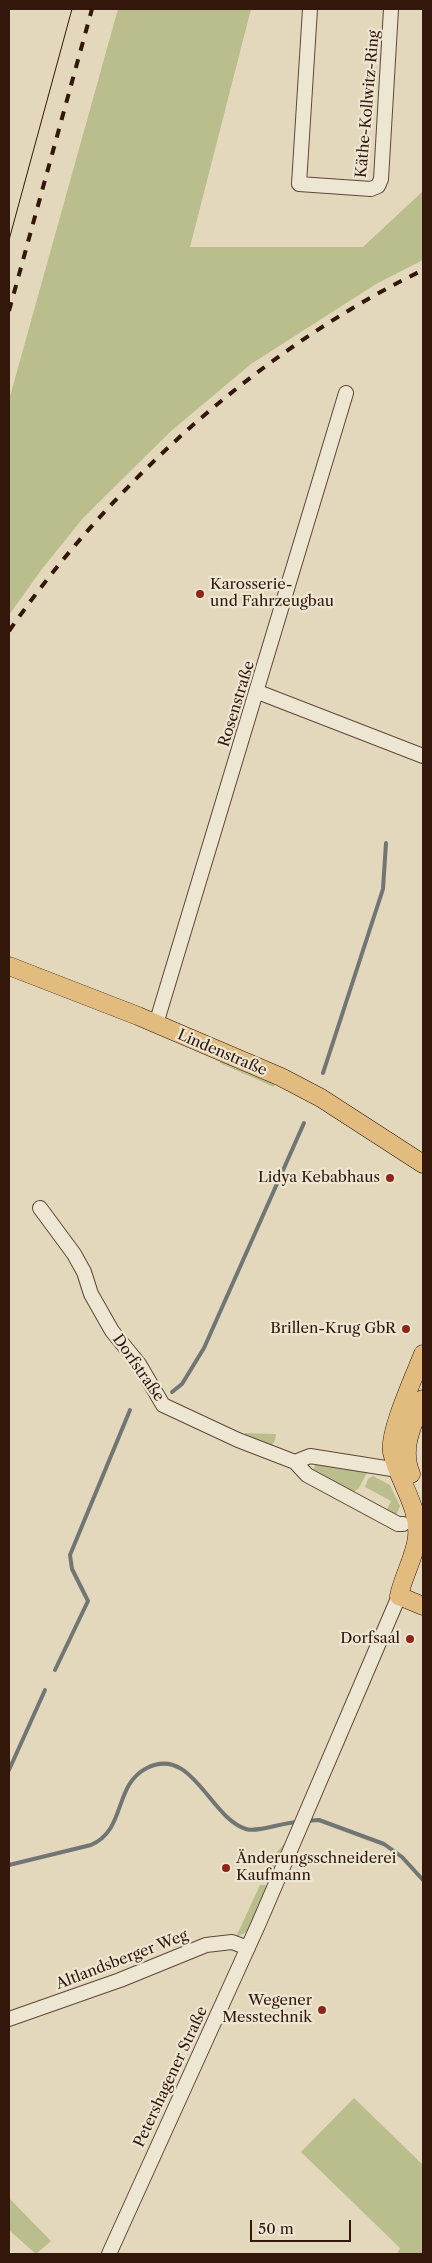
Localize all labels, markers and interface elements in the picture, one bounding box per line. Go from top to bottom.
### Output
street label: Käthe-Kollwitz-Ring [353,29,383,179]
place label: Karosserie- und Fahrzeugbau [210,576,334,611]
marker: Karosserie- und Fahrzeugbau [194,588,206,600]
street label: Rosenstraße [215,659,259,749]
street label: Lindenstraße [175,1026,269,1080]
place label: Lidya Kebabhaus [258,1169,380,1187]
marker: Lidya Kebabhaus [384,1172,396,1184]
place label: Brillen-Krug GbR [270,1320,396,1338]
marker: Brillen-Krug GbR [400,1323,412,1335]
street label: Dorfstraße [108,1331,168,1405]
place label: Dorfsaal [340,1630,400,1648]
marker: Dorfsaal [404,1633,416,1645]
place label: Änderungsschneiderei Kaufmann [236,1850,396,1885]
marker: Änderungsschneiderei Kaufmann [220,1862,232,1874]
street label: Altlandsberger Weg [53,1927,191,1993]
place label: Wegener Messtechnik [222,1992,312,2027]
street label: Petershagener Straße [130,2004,212,2150]
marker: Wegener Messtechnik [316,2004,328,2016]
scale bar [252,2210,353,2242]
text: 50 m [258,2219,294,2238]

